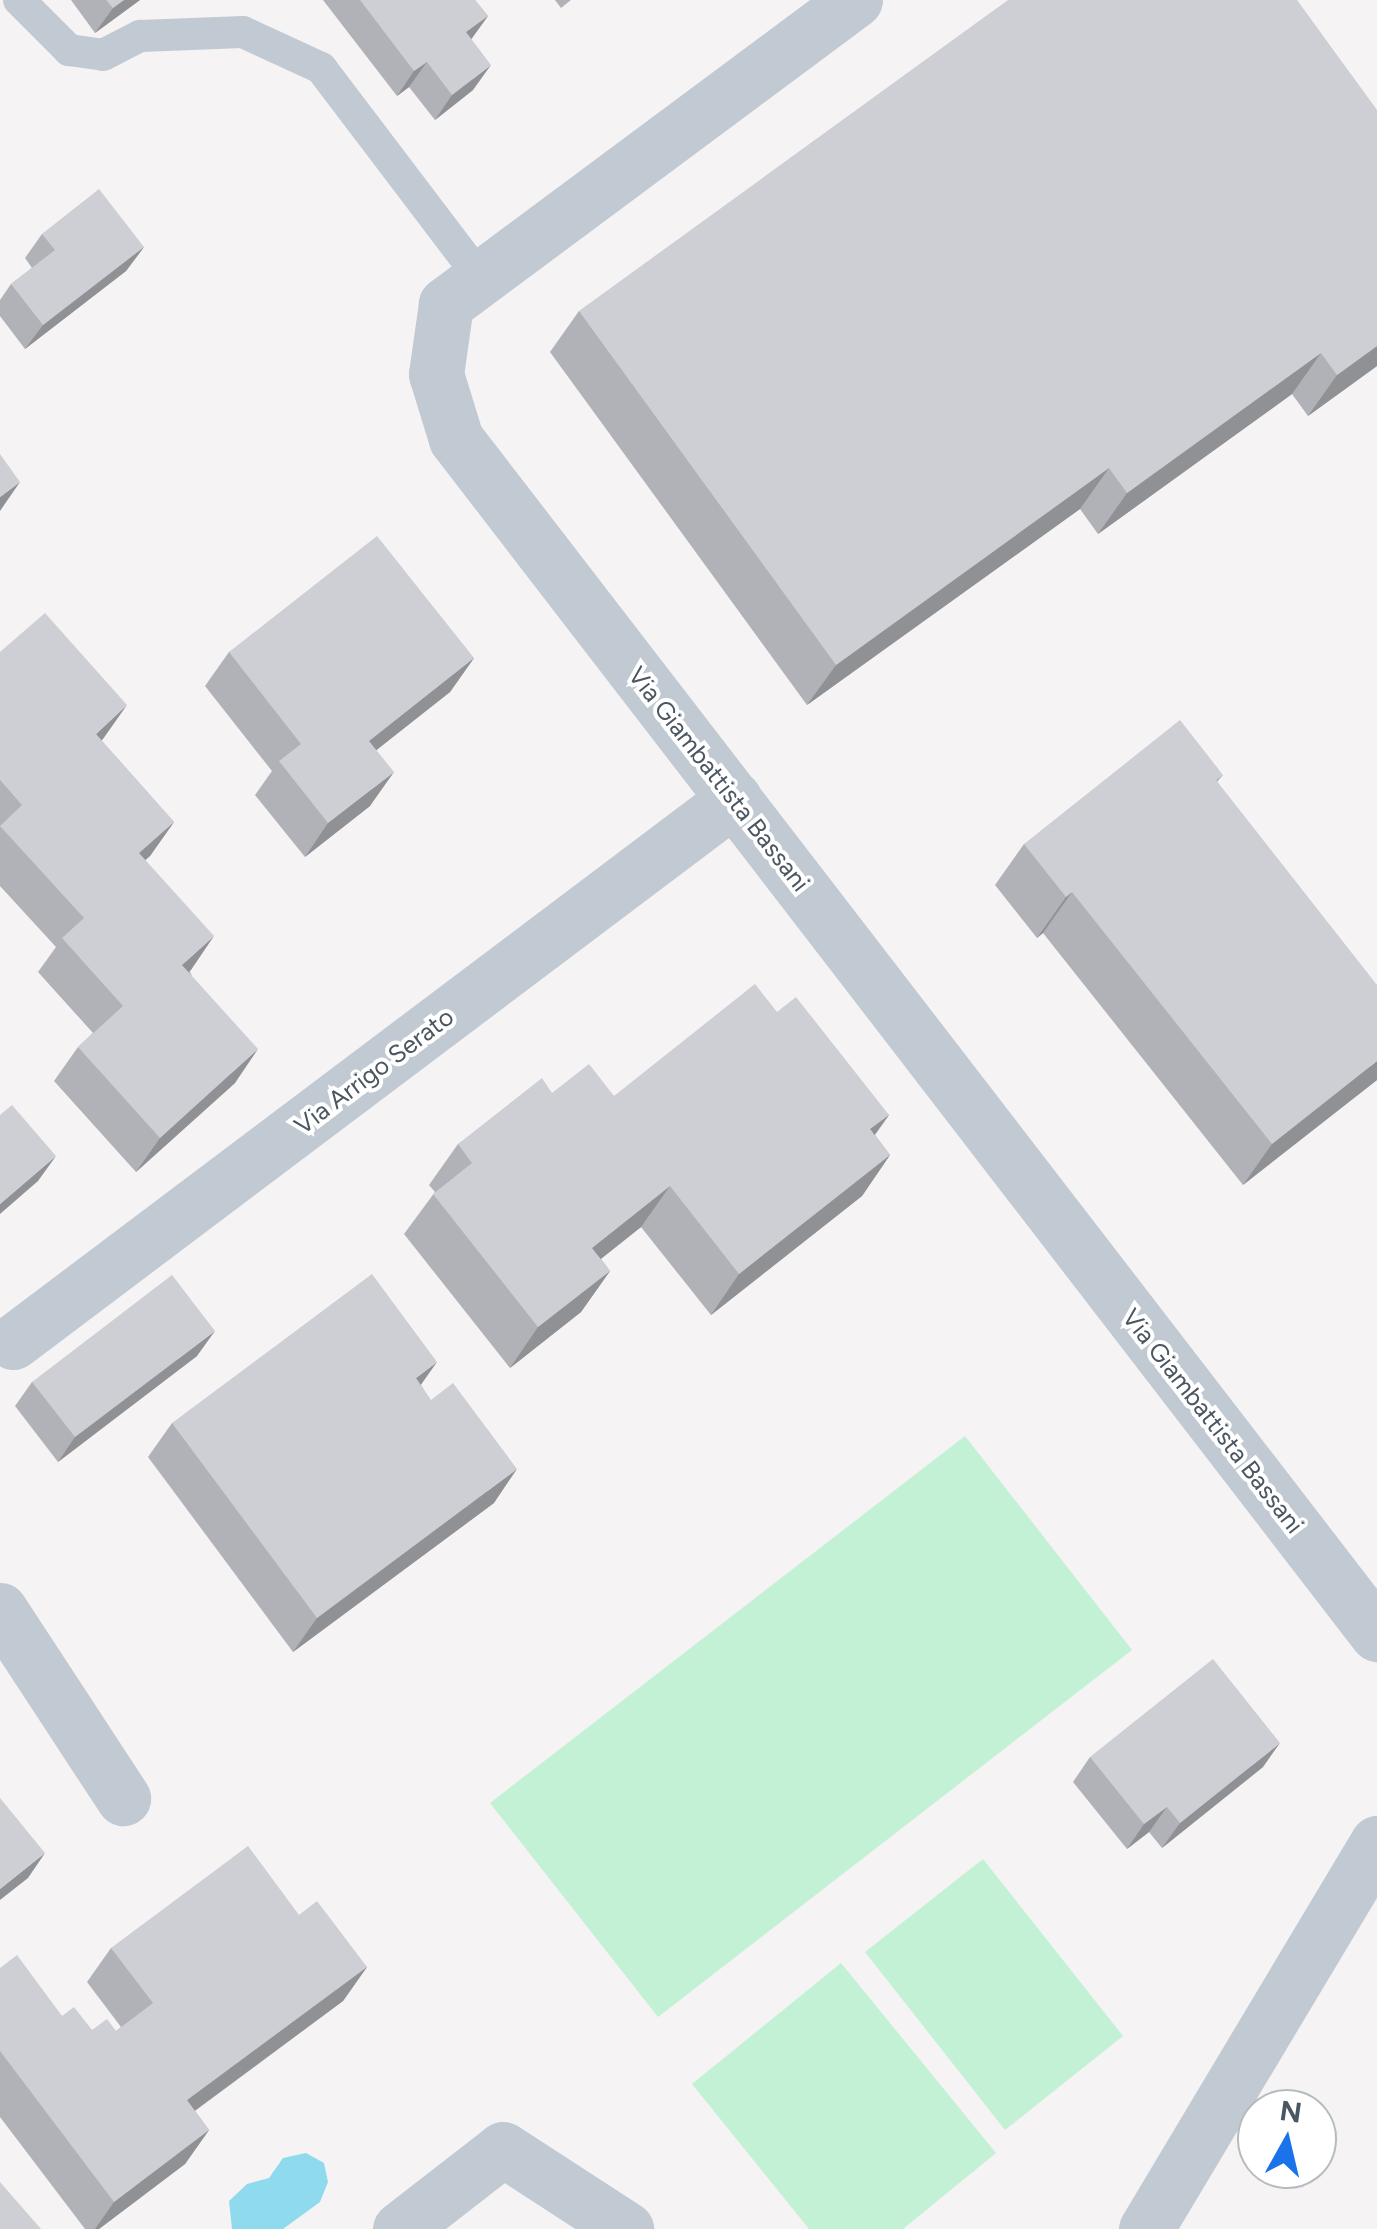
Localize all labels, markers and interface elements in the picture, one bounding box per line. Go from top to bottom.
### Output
street label: Via Giambattista Bassani [622,661,816,897]
street label: Via Arrigo Serato [289,1002,459,1140]
street label: Via Giambattista Bassani [1116,1303,1310,1539]
north arrow [1237,2089,1337,2189]
text: N [1278,2093,1304,2130]

